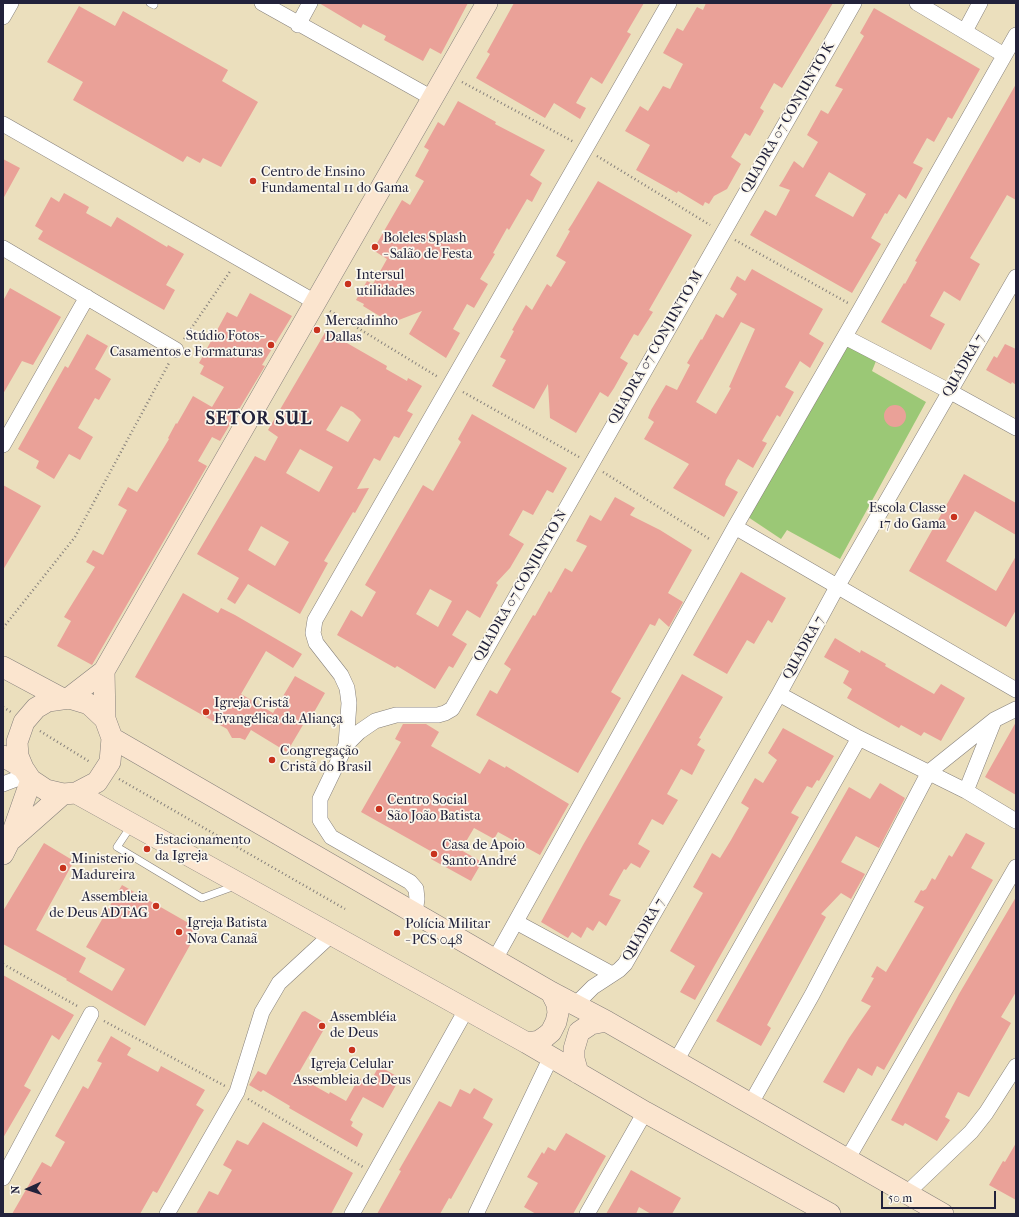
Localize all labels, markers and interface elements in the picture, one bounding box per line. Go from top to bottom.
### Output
street label: QUADRA 07 CONJUNTO K [738,39,838,197]
place label: Centro de Ensino Fundamental 11 do Gama [261,165,409,198]
marker: Centro de Ensino Fundamental 11 do Gama [248,176,258,186]
place label: Boleles Splash - Salão de Festa [383,231,472,264]
marker: Boleles Splash - Salão de Festa [370,242,380,252]
place label: Intersul utilidades [356,268,415,300]
street label: QUADRA 07 CONJUNTO M [605,268,707,428]
marker: Intersul utilidades [343,279,353,289]
place label: Mercadinho Dallas [325,314,398,346]
marker: Mercadinho Dallas [312,325,322,335]
place label: Stúdio Fotos- Casamentos e Formaturas [110,329,263,362]
street label: QUADRA 7 [939,331,989,401]
marker: Stúdio Fotos- Casamentos e Formaturas [266,340,276,350]
district label: SETOR SUL [206,409,312,431]
place label: Escola Classe 17 do Gama [869,501,946,534]
street label: QUADRA 07 CONJUNTO N [471,507,571,665]
marker: Escola Classe 17 do Gama [949,512,959,522]
street label: QUADRA 7 [780,613,828,683]
place label: Igreja Cristã Evangélica da Aliança [214,696,343,728]
marker: Igreja Cristã Evangélica da Aliança [201,707,211,717]
place label: Congregação Cristã do Brasil [280,744,372,776]
marker: Congregação Cristã do Brasil [267,755,277,765]
place label: Centro Social São João Batista [387,793,481,826]
marker: Centro Social São João Batista [374,804,384,814]
place label: Estacionamento da Igreja [155,833,251,866]
place label: Casa de Apoio Santo André [442,838,525,870]
marker: Estacionamento da Igreja [142,844,152,854]
marker: Casa de Apoio Santo André [429,849,439,859]
place label: Ministerio Madureira [71,852,135,884]
marker: Ministerio Madureira [58,863,68,873]
place label: Assembleia de Deus ADTAG [49,890,148,922]
street label: QUADRA 7 [619,895,669,965]
marker: Assembleia de Deus ADTAG [151,901,161,911]
place label: Igreja Batista Nova Canaã [187,916,267,948]
place label: Polícia Militar - PCS 048 [405,917,490,950]
marker: Igreja Batista Nova Canaã [174,927,184,937]
marker: Polícia Militar - PCS 048 [392,928,402,938]
place label: Assembléia de Deus [330,1010,396,1042]
marker: Assembléia de Deus [317,1021,327,1031]
marker: Igreja Celular Assembleia de Deus [347,1045,357,1055]
place label: Igreja Celular Assembleia de Deus [293,1057,411,1090]
north arrow [8,1169,48,1209]
scale bar [883,1183,998,1209]
text: N [9,1185,22,1194]
text: 50 m [888,1191,912,1205]

